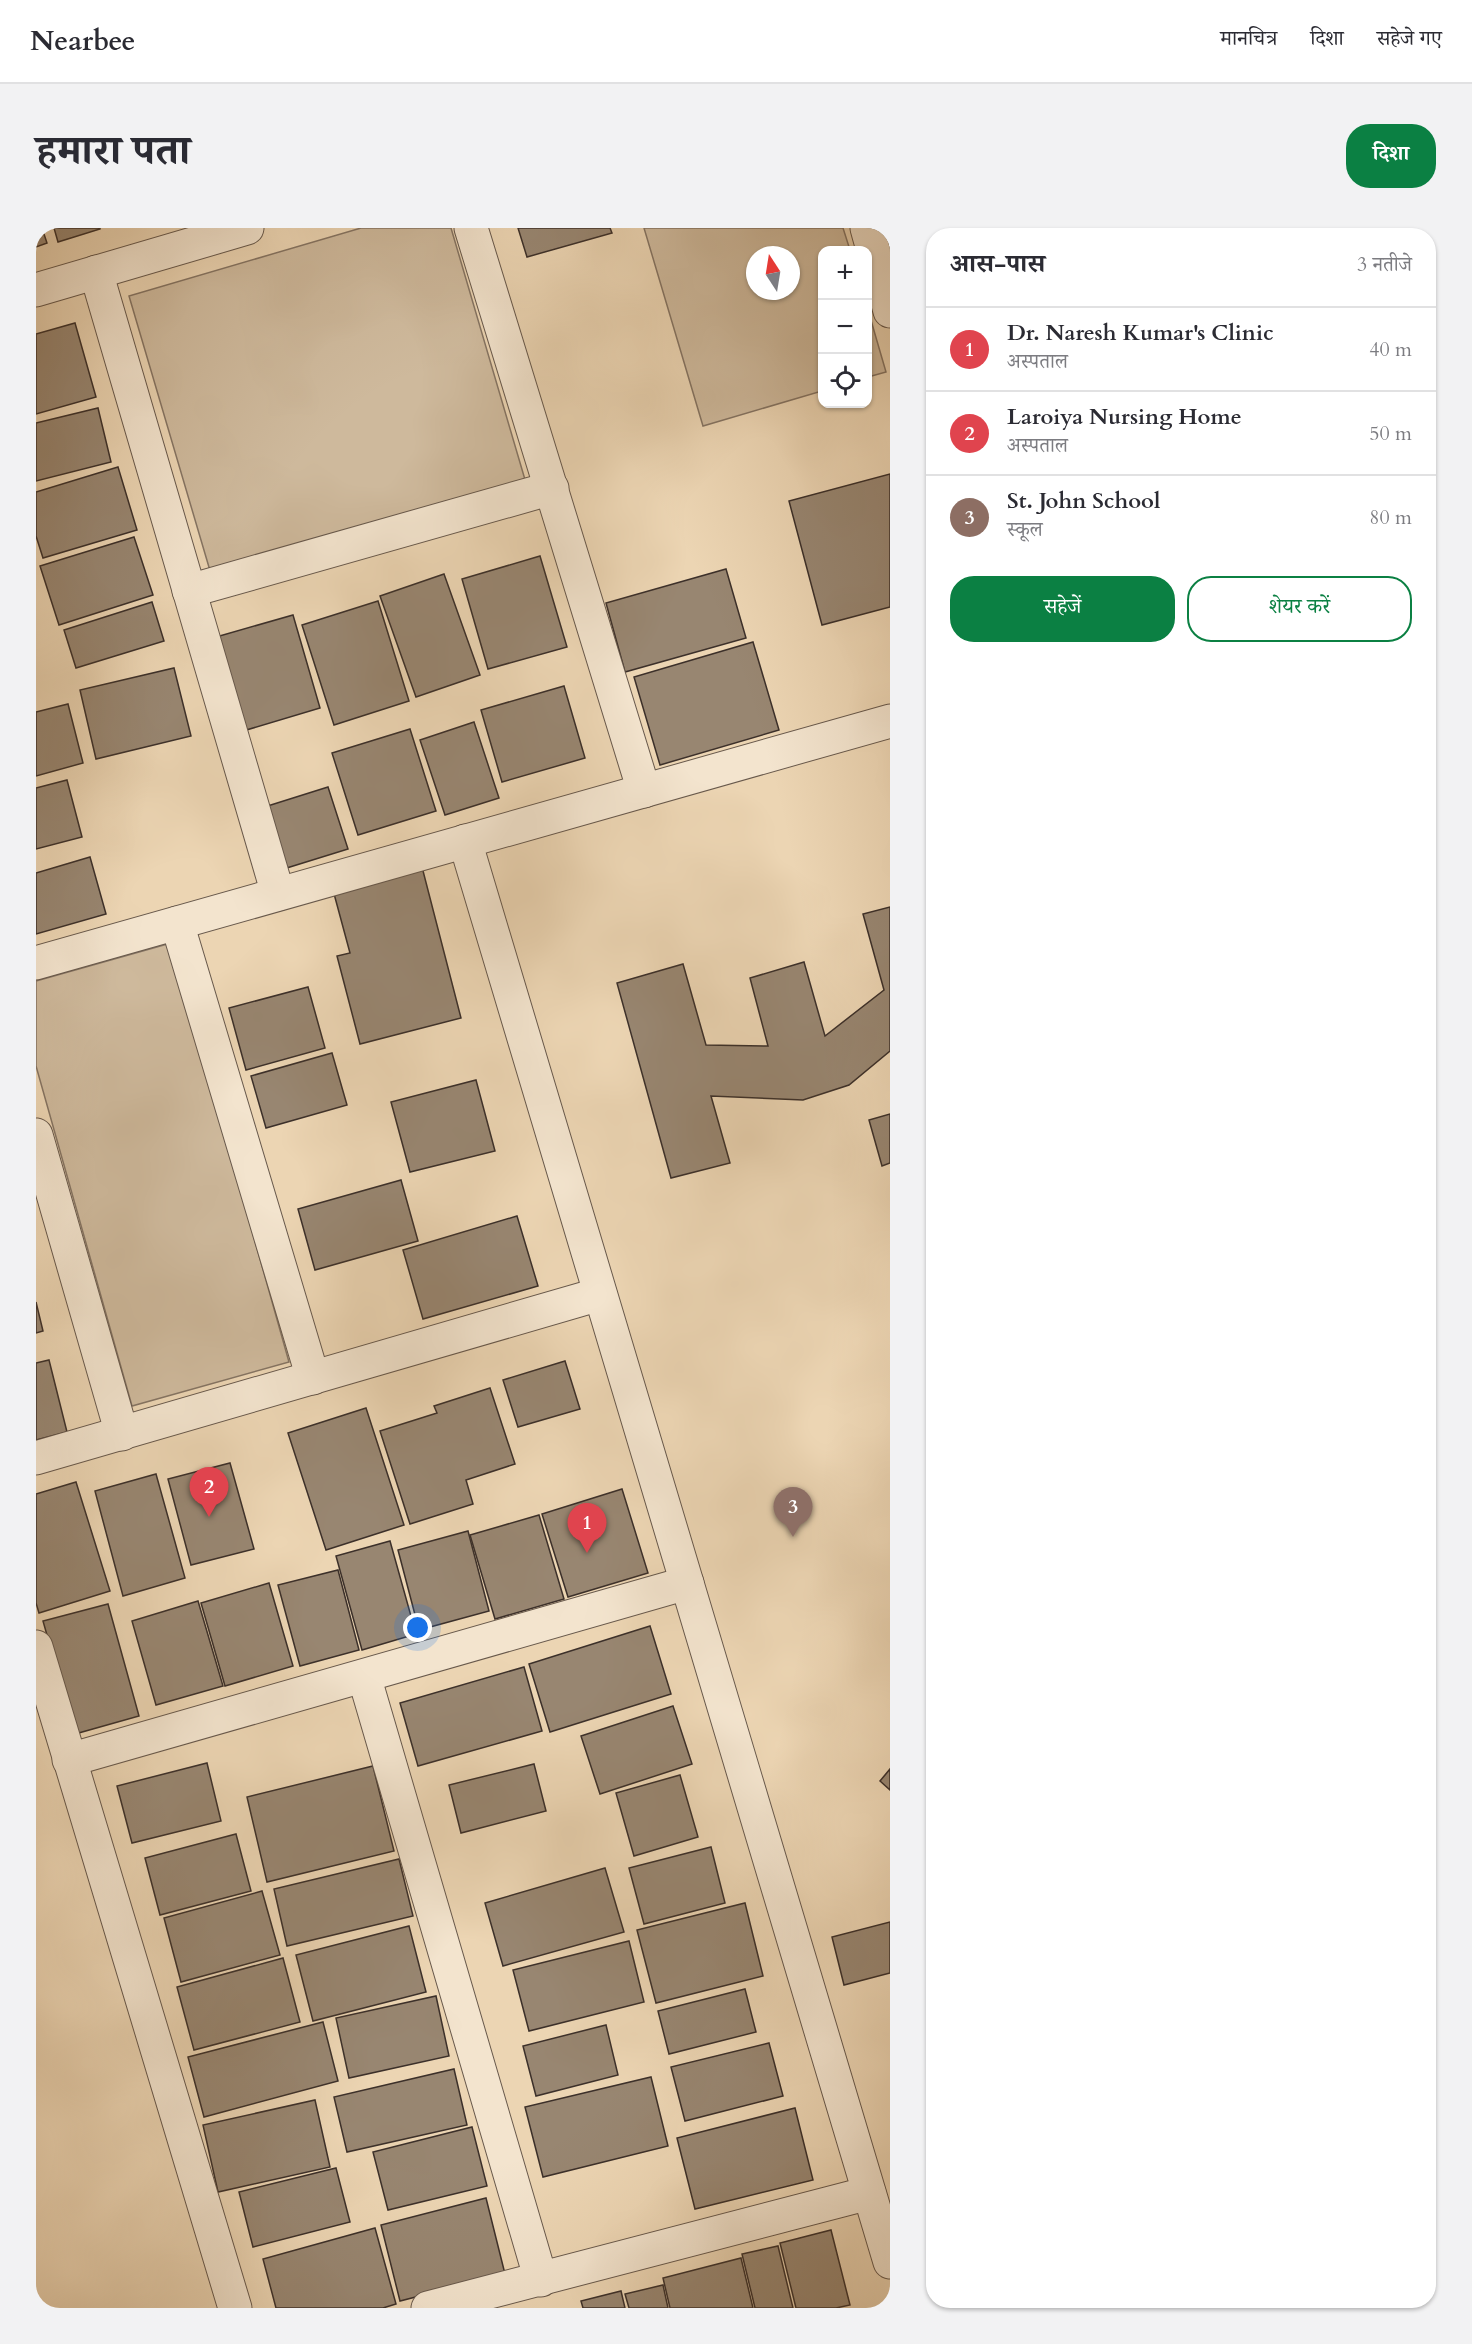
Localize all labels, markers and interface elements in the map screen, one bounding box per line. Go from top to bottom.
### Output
text: Nearbee [30,22,135,60]
text: मानचित्र [1220,24,1277,53]
text: दिशा [1310,24,1344,53]
text: सहेजे गए [1377,24,1442,53]
text: हमारा पता [36,122,190,179]
button: दिशा [1346,124,1436,188]
north arrow [746,246,800,300]
map controls [818,246,872,408]
button: + [818,246,872,300]
text: आस-पास [950,246,1045,281]
text: 3 नतीजे [1357,251,1412,278]
button: − [818,300,872,354]
text: Dr. Naresh Kumar's Clinic [1007,318,1274,348]
text: 1 [964,336,975,363]
text: 40 m [1369,336,1412,363]
text: अस्पताल [1007,348,1068,375]
button: locate [818,354,872,408]
text: Laroiya Nursing Home [1007,402,1242,432]
text: 2 [964,420,975,447]
text: 50 m [1369,420,1412,447]
text: अस्पताल [1007,432,1068,459]
text: St. John School [1007,486,1160,516]
text: 3 [964,504,975,531]
text: 80 m [1369,504,1412,531]
text: स्कूल [1007,516,1043,543]
button: सहेजें [950,576,1175,642]
button: शेयर करें [1187,576,1412,642]
pin: 2 [190,1468,228,1517]
pin: 3 [774,1488,813,1537]
pin: 1 [568,1504,606,1553]
your location [403,1613,432,1642]

